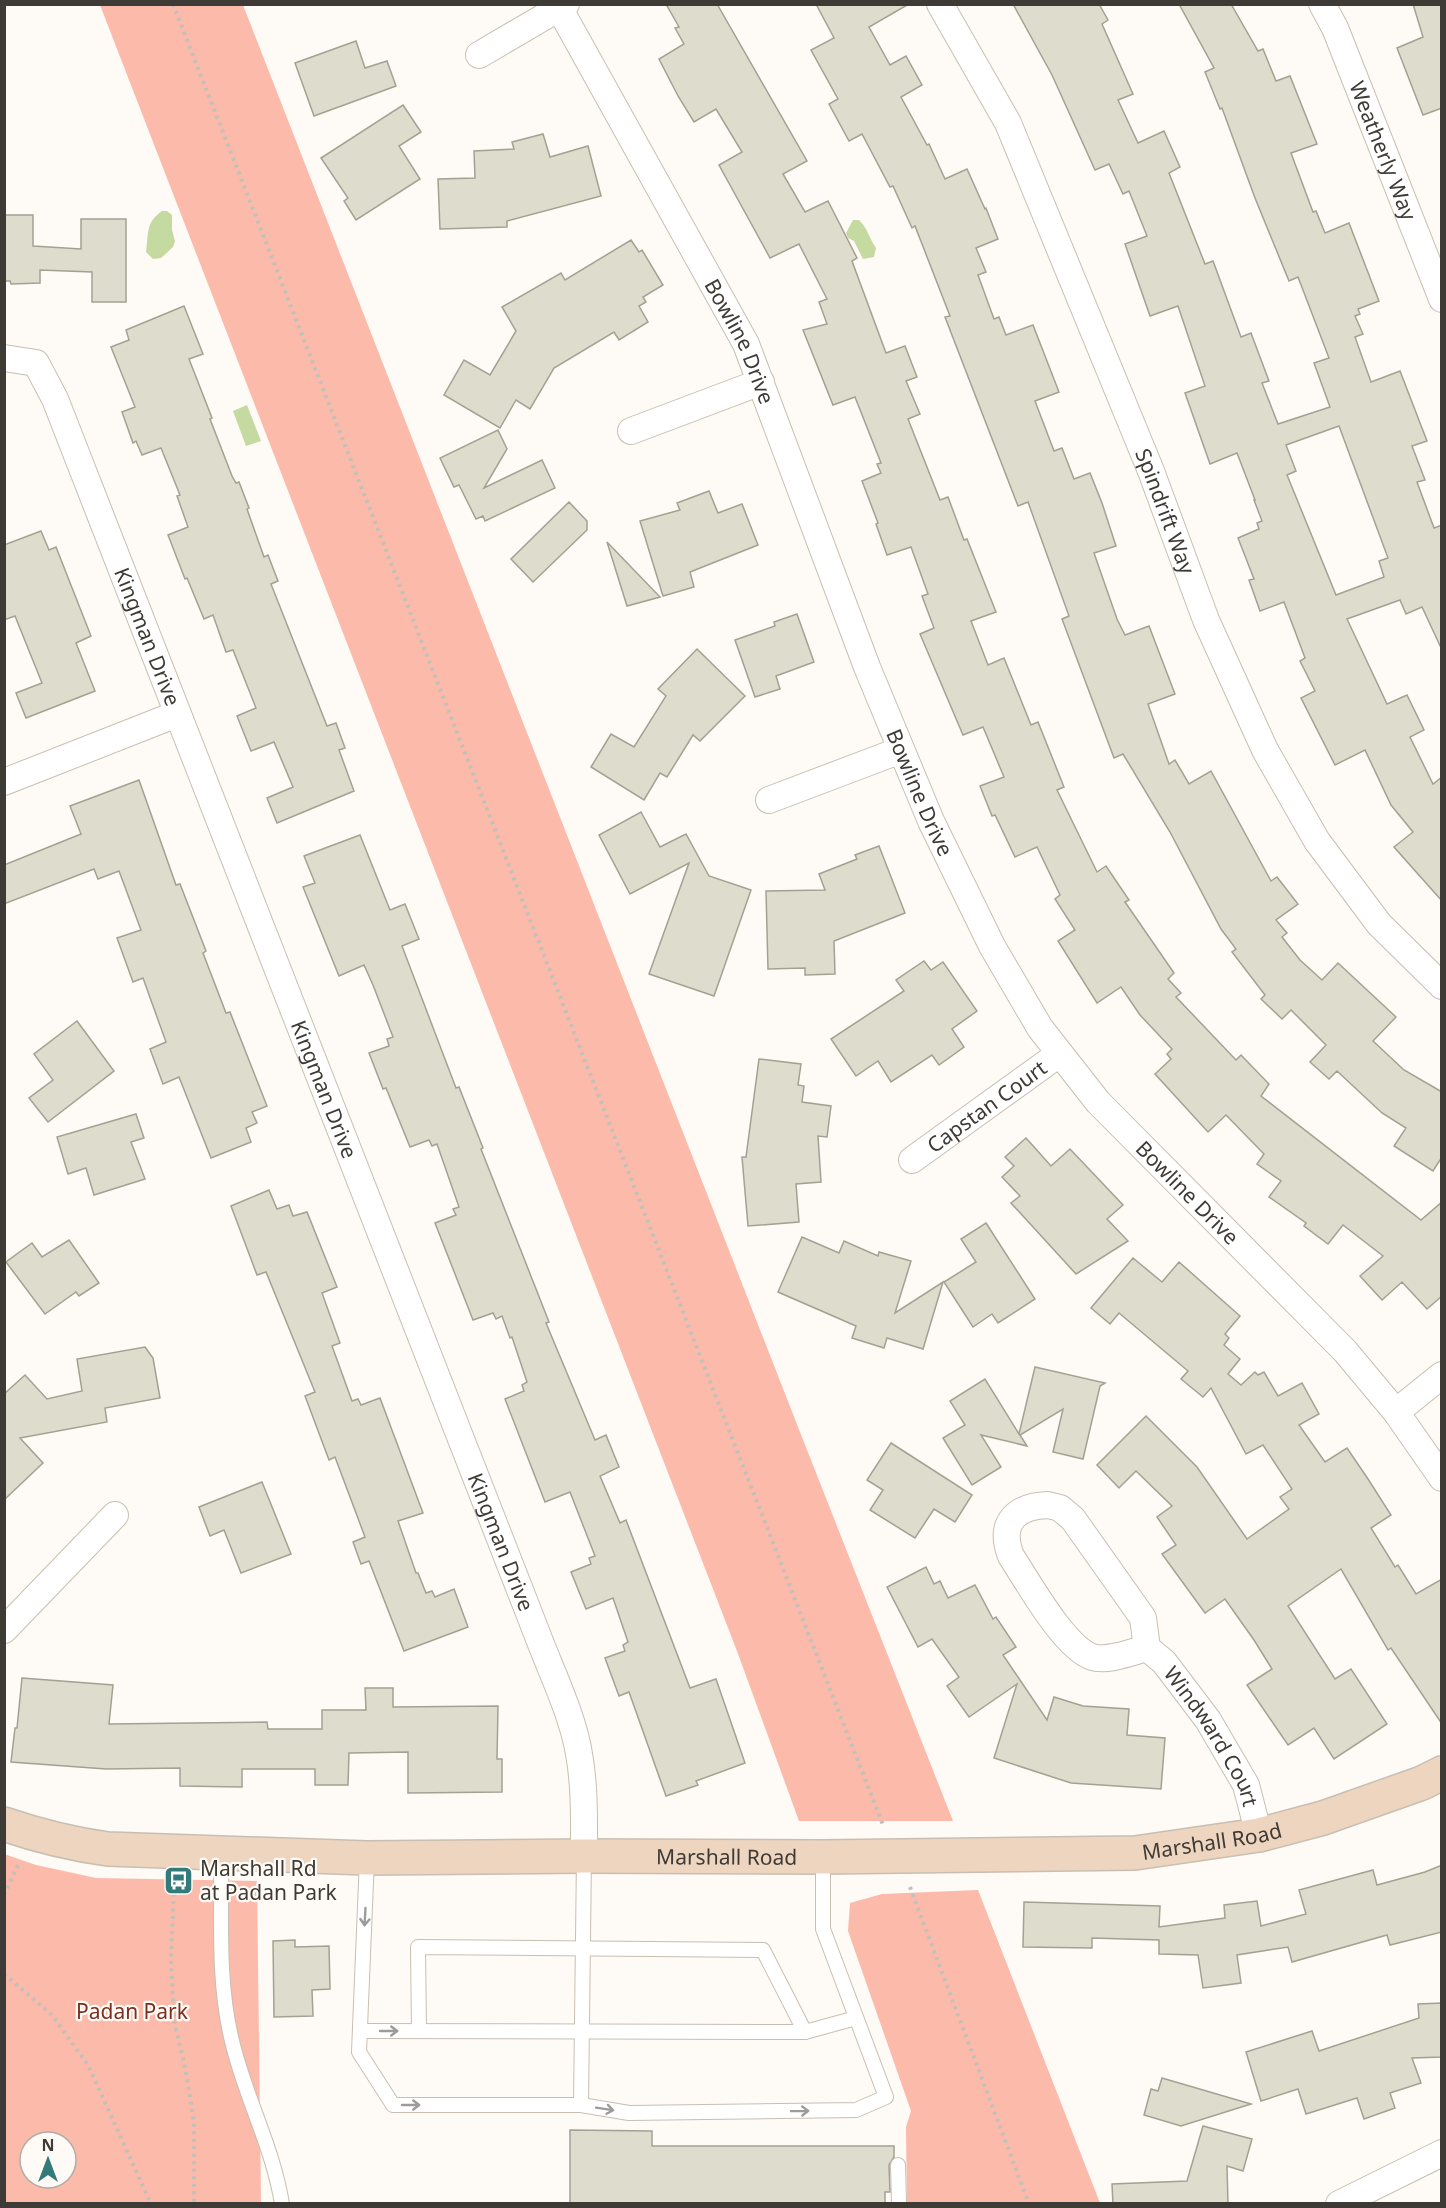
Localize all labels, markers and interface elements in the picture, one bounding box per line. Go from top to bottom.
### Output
street label: Weatherly Way [1343,77,1424,224]
street label: Bowline Drive [698,274,781,408]
street label: Spindrift Way [1129,444,1202,578]
street label: Kingman Drive [108,563,187,710]
street label: Bowline Drive [880,725,960,860]
street label: Kingman Drive [285,1016,364,1162]
street label: Capstan Court [921,1053,1052,1159]
street label: Bowline Drive [1130,1134,1245,1250]
street label: Kingman Drive [462,1469,541,1615]
street label: Windward Court [1158,1660,1265,1810]
street label: Marshall Road [1140,1816,1285,1866]
street label: Marshall Road [656,1842,797,1871]
place label: Marshall Rd at Padan Park [200,1854,338,1906]
bus stop icon: Marshall Rd at Padan Park [163,1864,195,1896]
one-way arrow [360,1906,371,1926]
park label: Padan Park [76,1997,189,2025]
one-way arrow [379,2025,399,2037]
one-way arrow [400,2099,420,2111]
one-way arrow [595,2104,615,2115]
one-way arrow [789,2105,809,2117]
north arrow [18,2130,78,2190]
text: N [41,2134,55,2156]

